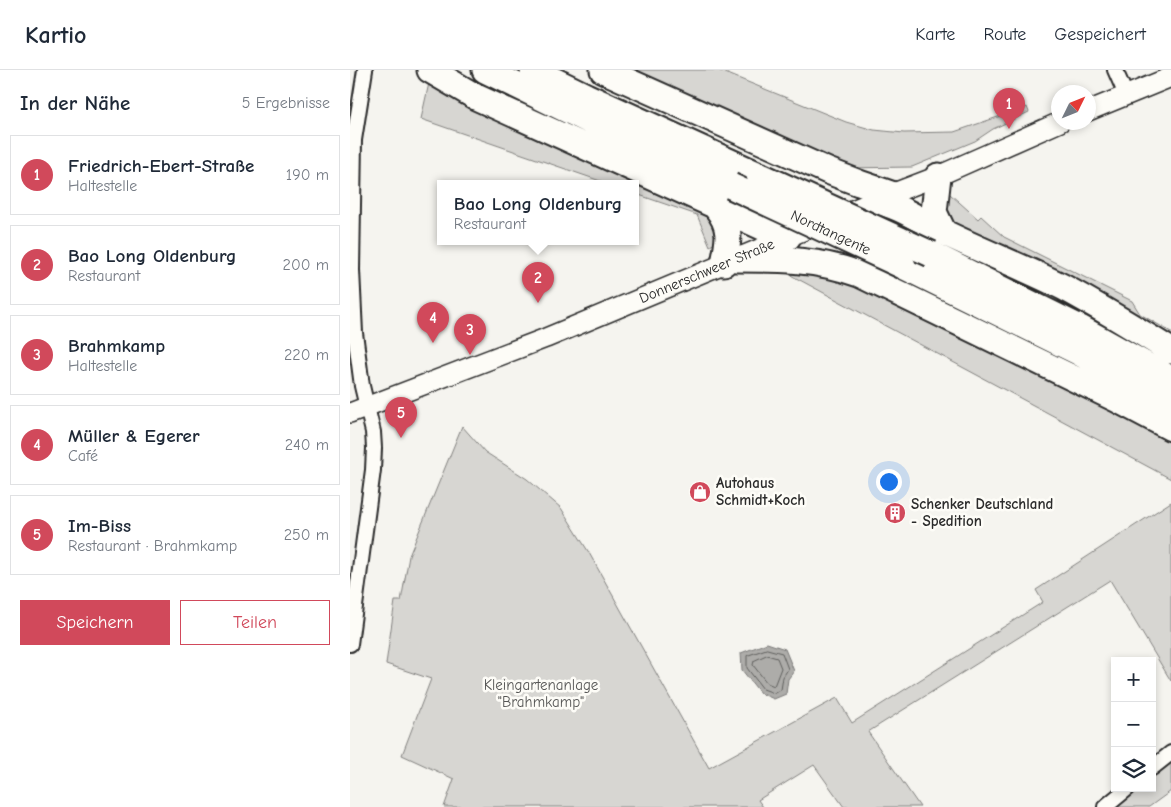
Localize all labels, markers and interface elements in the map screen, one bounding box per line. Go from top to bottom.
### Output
text: Kartio [25,21,87,49]
text: Karte [915,24,955,45]
text: Route [983,24,1026,45]
text: Gespeichert [1054,24,1146,45]
north arrow [1051,85,1096,130]
pin: 1 [993,88,1025,129]
text: In der Nähe [20,91,130,115]
text: 5 Ergebnisse [242,94,330,112]
text: Friedrich-Ebert-Straße [68,155,254,177]
text: 1 [34,166,40,184]
text: 190 m [286,166,329,184]
text: Haltestelle [68,177,137,195]
popup [437,180,639,245]
text: Bao Long Oldenburg [454,193,622,215]
street label: Nordtangente [788,206,874,259]
text: Restaurant [454,215,526,233]
street label: Donnerschweer Straße [636,234,778,307]
text: Bao Long Oldenburg [68,245,236,267]
text: 2 [33,256,41,274]
text: 200 m [283,256,329,274]
pin: 2 [522,262,554,303]
text: Restaurant [68,267,140,285]
pin: 4 [417,302,449,343]
pin: 3 [454,314,486,355]
text: Brahmkamp [68,335,165,357]
text: 3 [33,346,41,364]
text: 220 m [284,346,329,364]
text: Haltestelle [68,357,137,375]
pin: 5 [385,397,417,438]
text: Müller & Egerer [68,425,200,447]
text: 4 [33,436,41,454]
text: 240 m [285,436,329,454]
text: Café [68,447,98,465]
your location [876,469,902,495]
place label: Autohaus Schmidt+Koch [716,474,805,509]
shop icon: Autohaus Schmidt+Koch [688,480,712,504]
place label: Schenker Deutschland - Spedition [911,495,1053,530]
building icon: Schenker Deutschland - Spedition [883,501,907,525]
text: Im-Biss [68,515,131,537]
text: 5 [33,526,41,544]
text: 250 m [284,526,329,544]
text: Restaurant · Brahmkamp [68,537,237,555]
button: Speichern [20,600,170,645]
button: Teilen [180,600,330,645]
map controls [1111,657,1156,792]
button: + [1111,657,1156,702]
park label: Kleingartenanlage "Brahmkamp" [484,676,599,711]
button: − [1111,702,1156,747]
button: layers [1111,747,1156,792]

